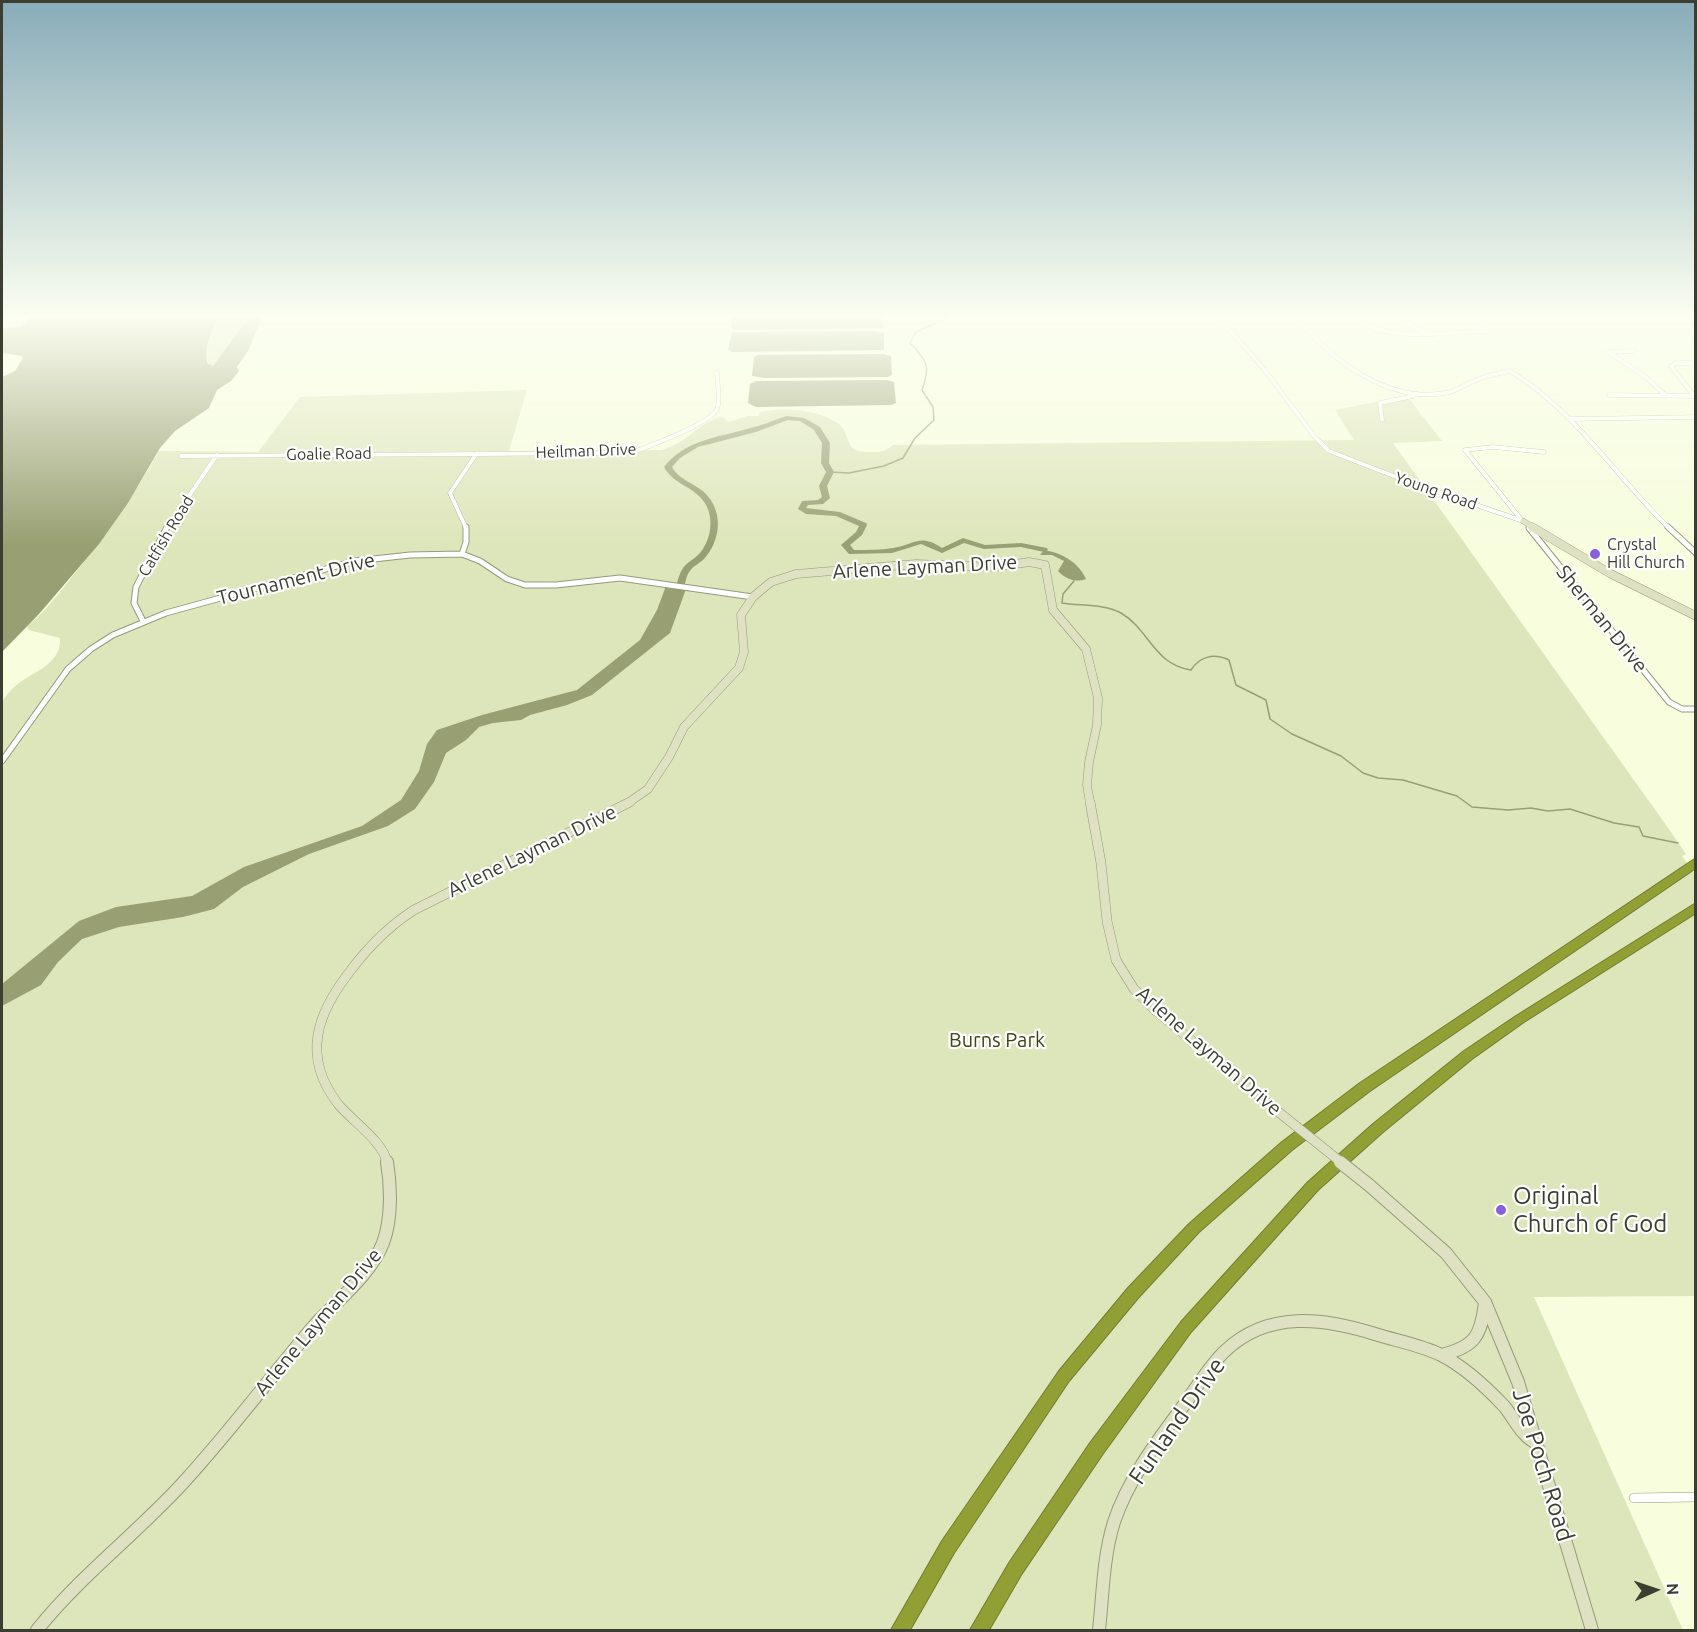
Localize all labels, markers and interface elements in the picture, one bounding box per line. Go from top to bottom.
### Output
street label: Heilman Drive [535,440,637,462]
street label: Goalie Road [286,444,372,464]
street label: Young Road [1392,468,1480,514]
street label: Catfish Road [134,492,198,580]
place label: Crystal Hill Church [1607,535,1685,573]
marker: Crystal Hill Church [1588,547,1602,561]
street label: Tournament Drive [215,548,377,610]
street label: Arlene Layman Drive [832,550,1018,584]
street label: Sherman Drive [1551,560,1653,678]
street label: Arlene Layman Drive [444,800,620,902]
street label: Arlene Layman Drive [1131,981,1287,1121]
park label: Burns Park [949,1028,1045,1052]
place label: Original Church of God [1513,1182,1667,1238]
marker: Original Church of God [1494,1203,1508,1217]
street label: Arlene Layman Drive [249,1243,387,1401]
street label: Funland Drive [1123,1352,1231,1490]
street label: Joe Poch Road [1506,1385,1580,1545]
north arrow [1625,1560,1685,1620]
text: N [1664,1583,1682,1595]

